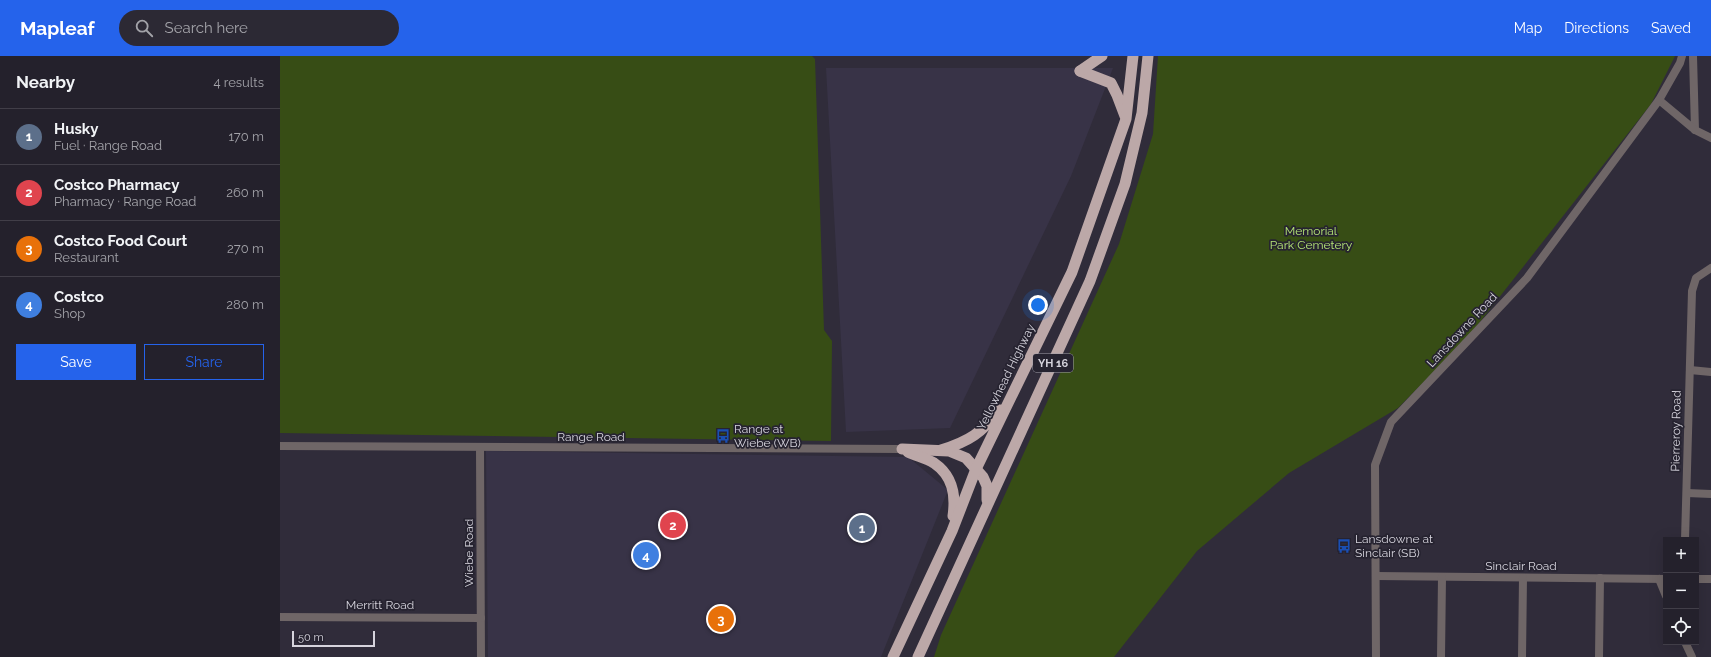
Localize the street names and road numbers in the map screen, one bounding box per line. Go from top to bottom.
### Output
street label: Lansdowne Road [1424,290,1500,370]
street label: Yellowhead Highway [974,321,1038,432]
road number: YH 16 [1033,354,1073,372]
street label: Pierreroy Road [1668,390,1684,472]
street label: Range Road [557,430,625,444]
street label: Wiebe Road [462,519,476,587]
street label: Sinclair Road [1485,559,1557,573]
street label: Merritt Road [346,598,414,612]

